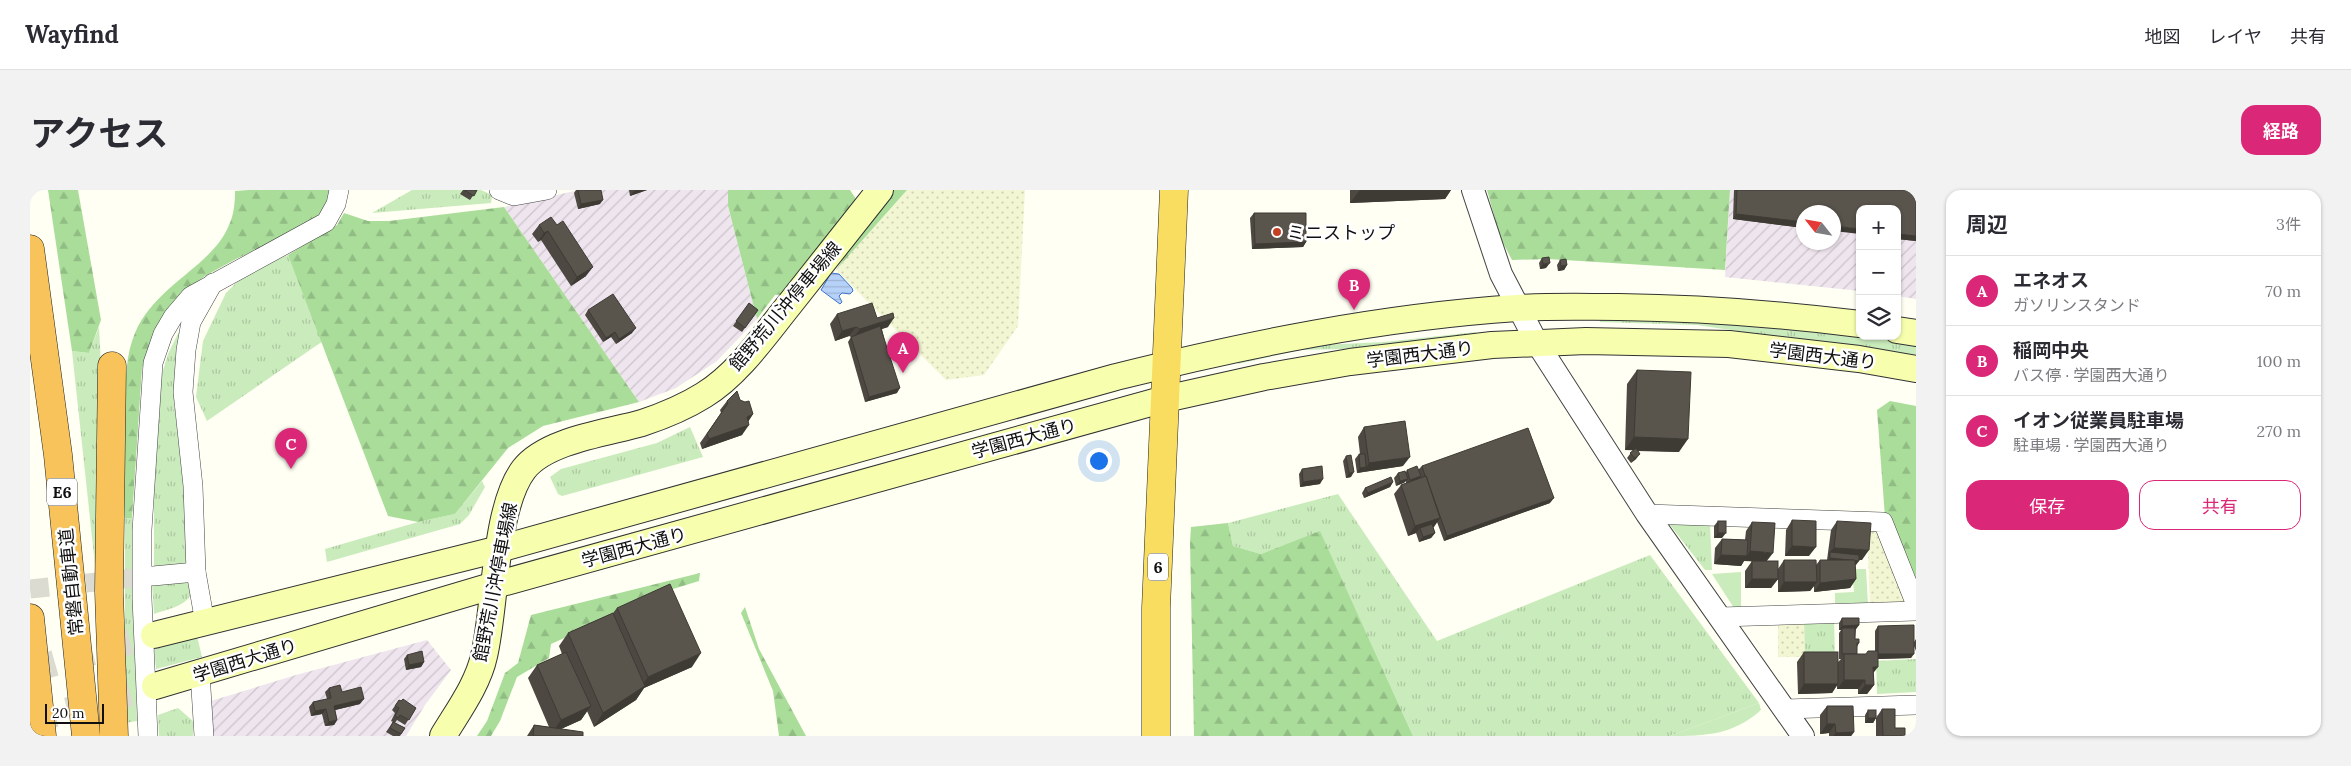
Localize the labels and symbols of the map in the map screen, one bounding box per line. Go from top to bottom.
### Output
north arrow [1796,205,1841,250]
place label: ミニストップ [1287,221,1395,244]
marker: ミニストップ [1271,226,1283,238]
street label: 館野荒川沖停車場線 [724,237,846,375]
pin: B [1338,269,1370,310]
pin: A [887,332,919,373]
street label: 学園西大通り [1365,336,1475,372]
street label: 学園西大通り [1768,338,1878,374]
street label: 学園西大通り [969,413,1079,463]
pin: C [275,428,307,469]
your location [1086,448,1112,474]
road number: E6 [47,478,77,506]
street label: 館野荒川沖停車場線 [468,500,522,664]
street label: 学園西大通り [579,522,689,572]
street label: 常磐自動車道 [54,527,88,637]
road number: 6 [1148,554,1168,581]
street label: 学園西大通り [190,633,300,687]
scale bar [45,701,104,724]

